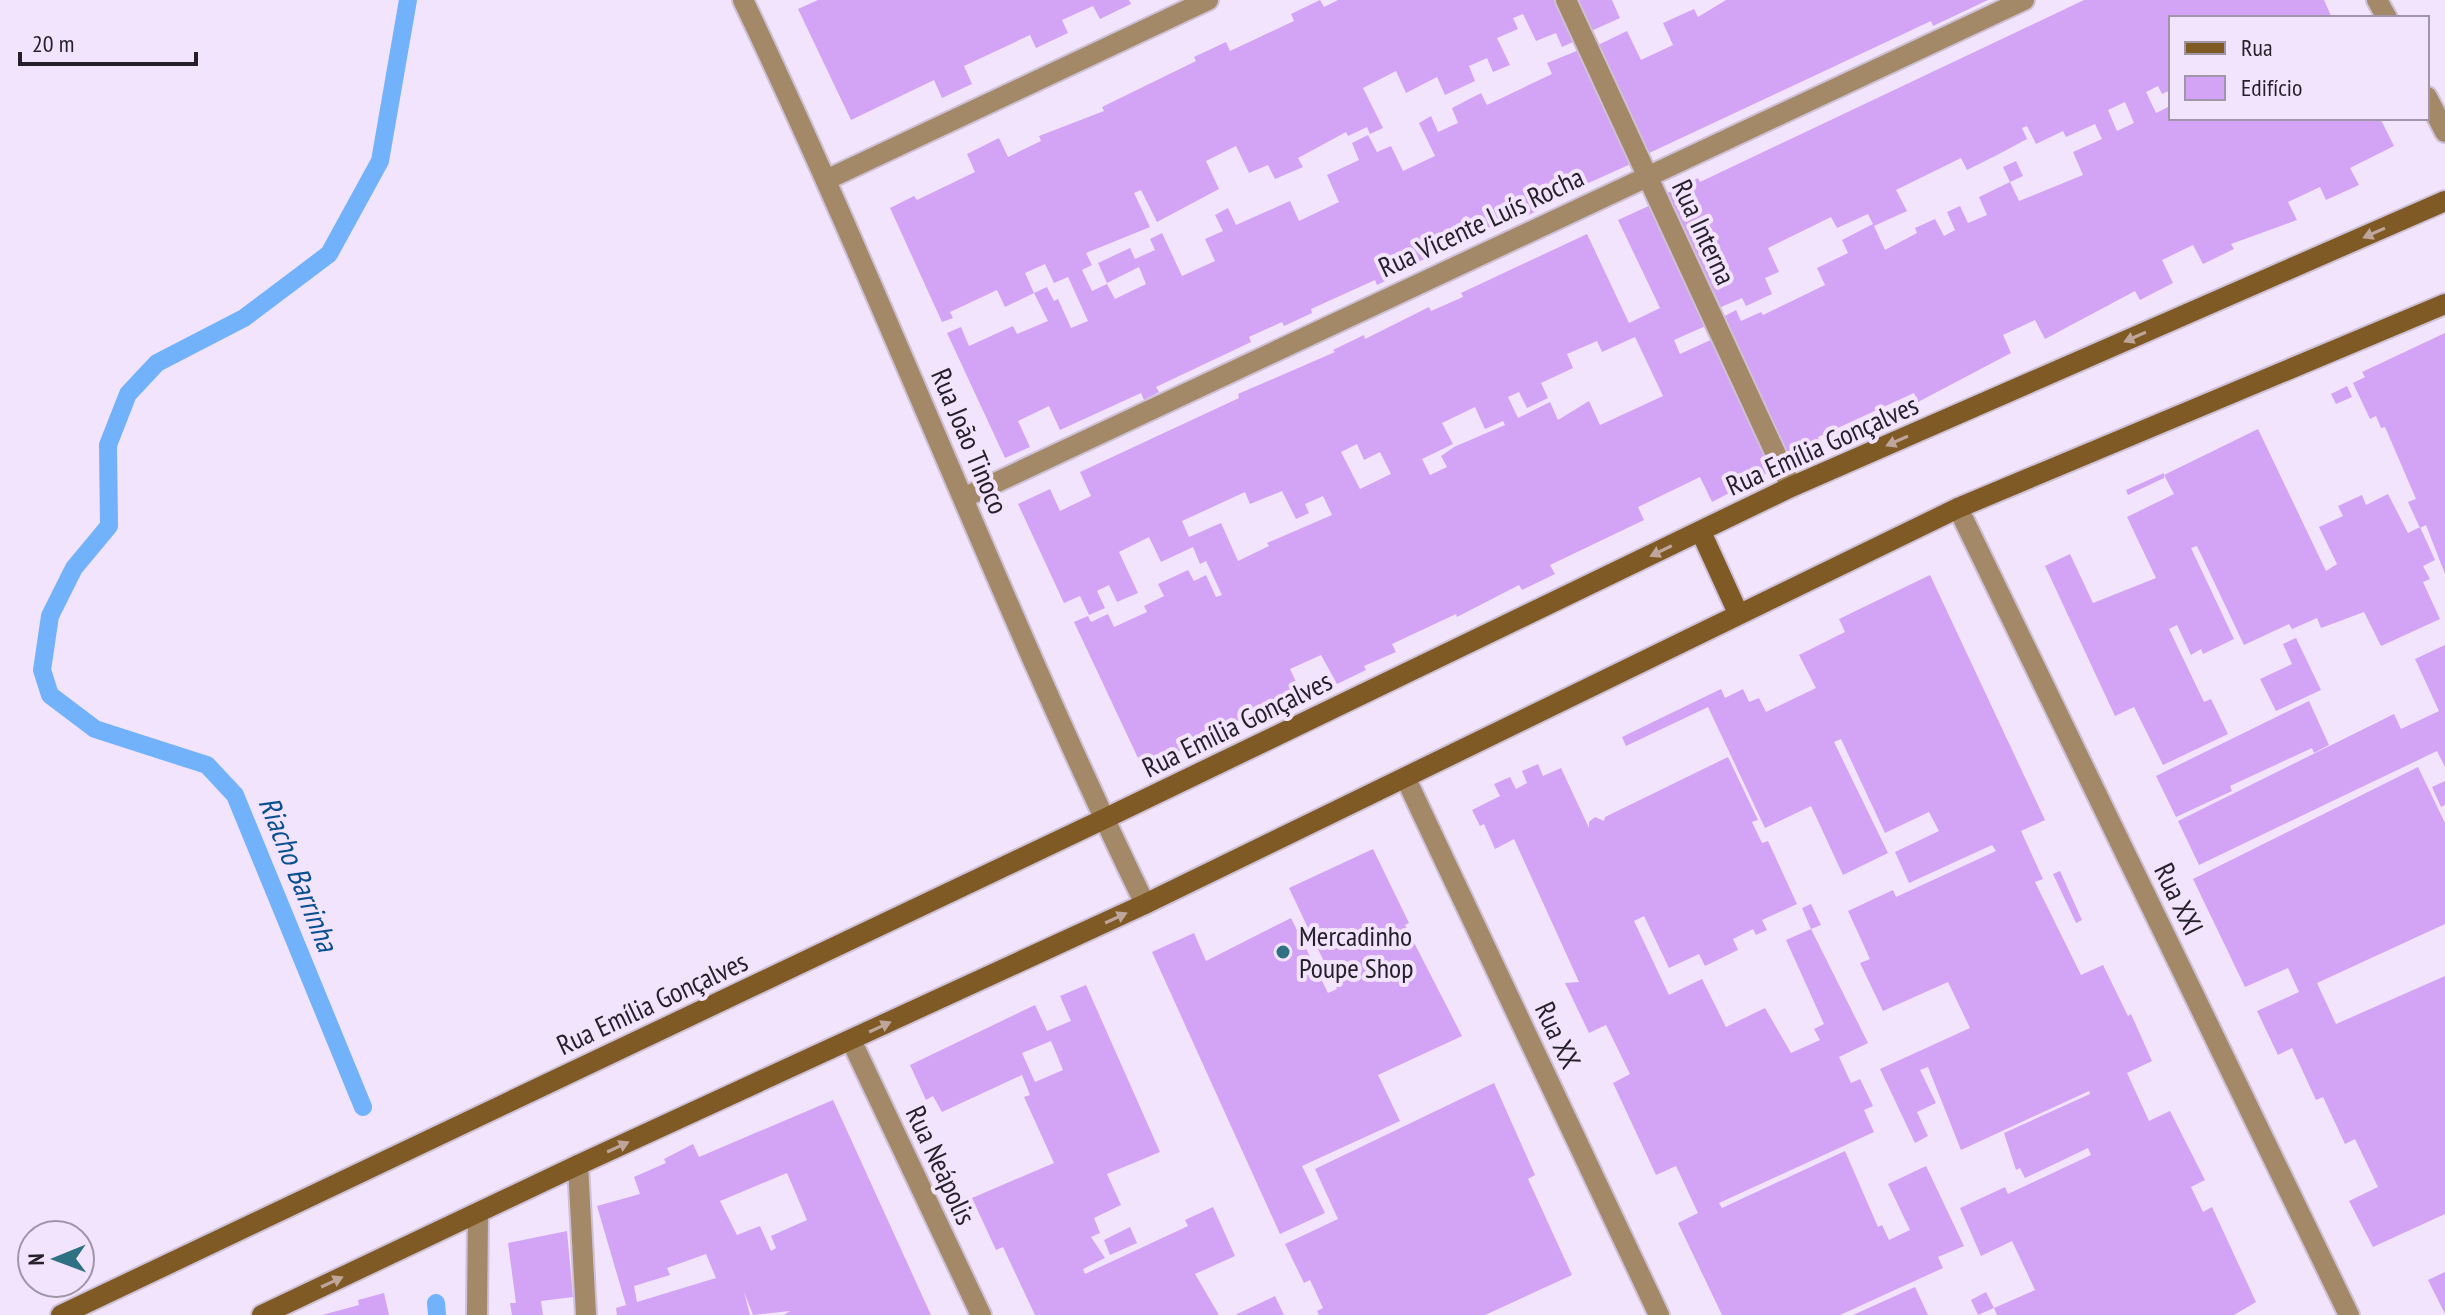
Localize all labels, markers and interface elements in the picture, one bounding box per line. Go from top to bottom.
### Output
scale bar [20,16,196,66]
legend [2169,16,2429,120]
text: 20 m [32,28,74,59]
text: Rua [2241,32,2273,63]
text: Edifício [2241,72,2302,103]
street label: Rua Vicente Luís Rocha [1372,158,1589,285]
street label: Rua Interna [1664,173,1745,290]
one-way arrow [2362,226,2385,239]
one-way arrow [2124,330,2147,343]
street label: Rua João Tinoco [923,362,1018,519]
street label: Rua Emília Gonçalves [1720,386,1924,503]
one-way arrow [1885,434,1909,448]
one-way arrow [1650,544,1673,558]
street label: Rua Emília Gonçalves [1136,662,1338,785]
water label: Riacho Barrinha [251,790,349,958]
street label: Rua XXI [2146,857,2213,941]
one-way arrow [1104,911,1127,925]
place label: Mercadinho Poupe Shop [1299,917,1413,986]
street label: Rua Emília Gonçalves [550,942,753,1063]
marker: Mercadinho Poupe Shop [1274,943,1292,961]
street label: Rua XX [1527,996,1590,1074]
one-way arrow [868,1020,891,1033]
street label: Rua Neápolis [898,1099,985,1230]
one-way arrow [606,1140,629,1153]
north arrow [16,1219,96,1299]
text: N [22,1253,50,1266]
one-way arrow [321,1275,344,1289]

